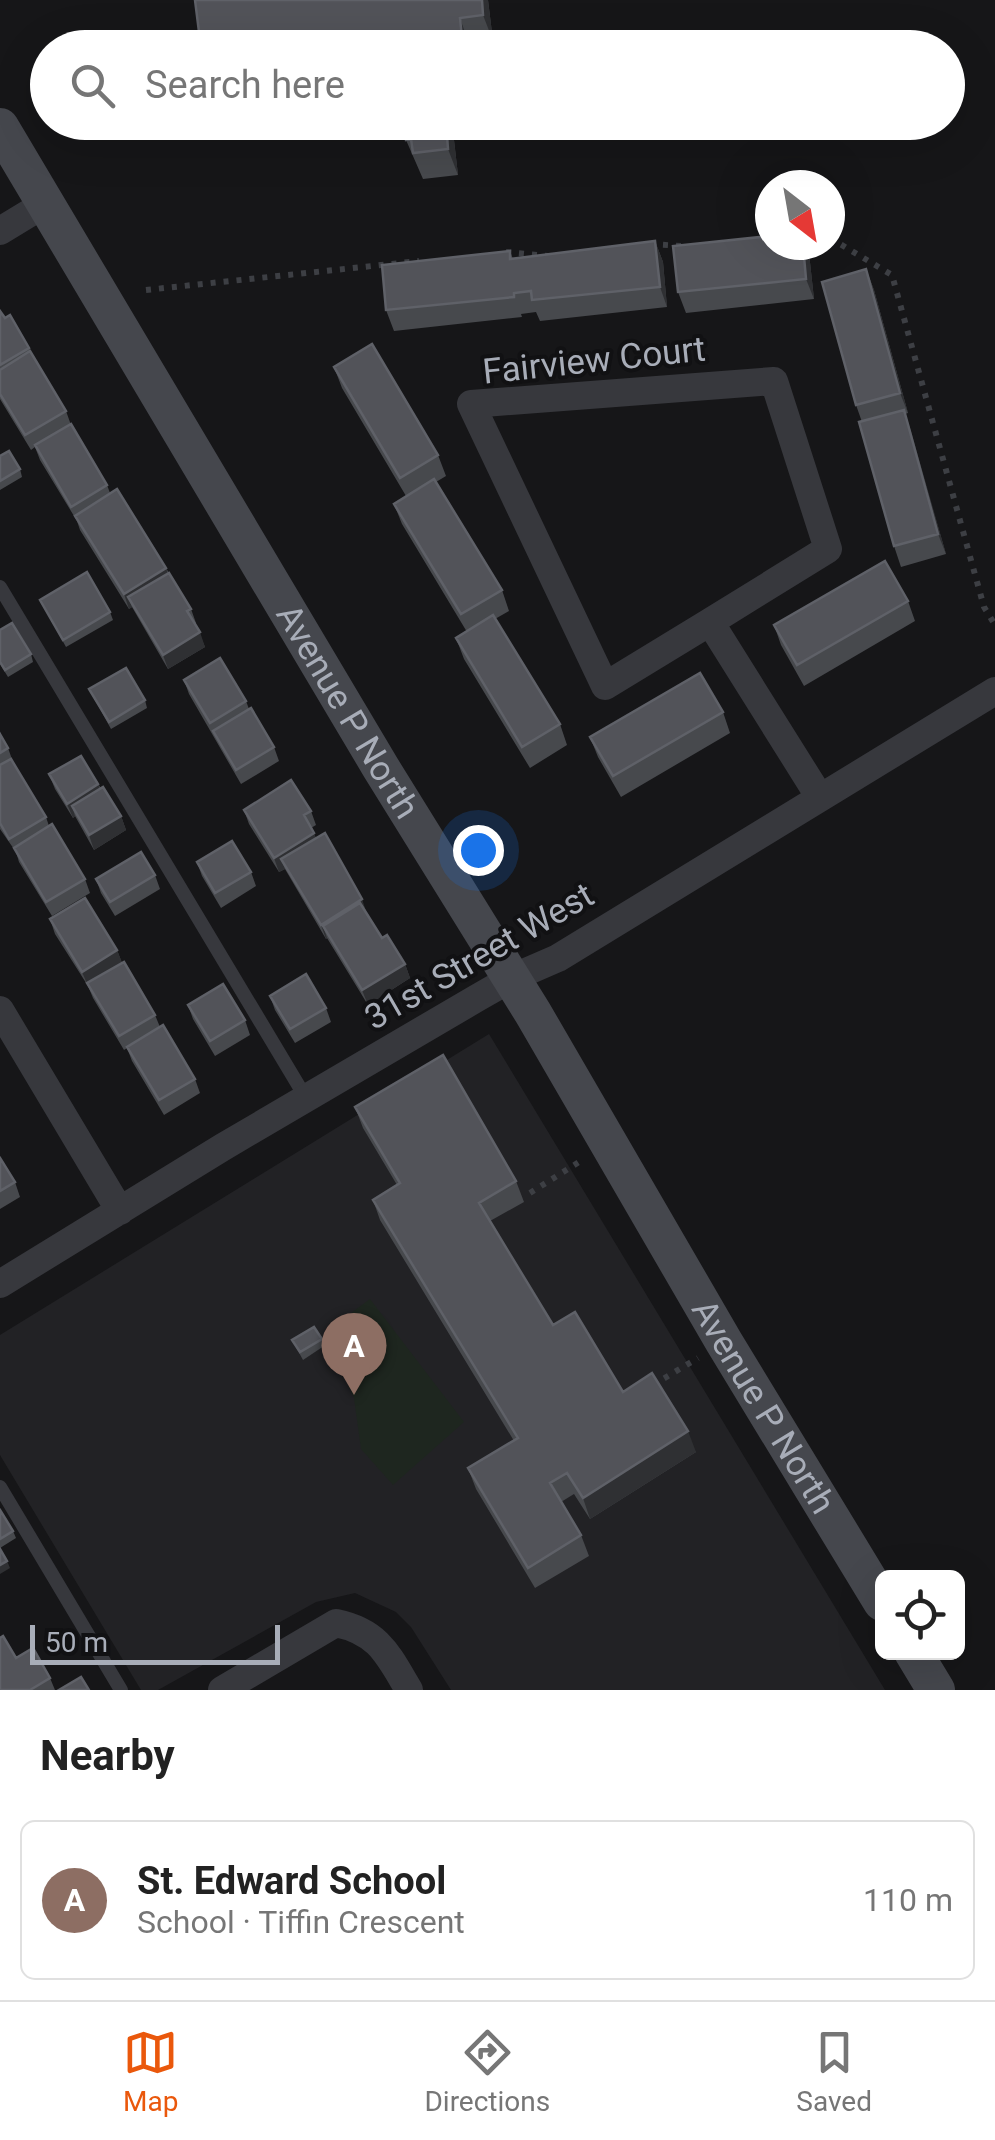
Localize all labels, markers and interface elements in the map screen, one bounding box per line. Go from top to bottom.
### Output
search box [30,30,965,140]
icon: search [65,58,120,113]
text: Search here [145,63,345,107]
north arrow [755,170,845,260]
street label: Fairview Court [481,328,707,393]
street label: Avenue P North [267,597,427,826]
your location [453,825,504,876]
street label: 31st Street West [358,874,601,1038]
street label: Avenue P North [683,1293,843,1521]
pin: A [322,1312,386,1395]
map controls [875,1570,965,1660]
button: locate [875,1570,965,1660]
scale bar [30,1620,280,1664]
text: 50 m [45,1626,108,1659]
text: Nearby [40,1731,175,1780]
text: St. Edward School [137,1859,446,1903]
text: A [64,1881,85,1919]
text: 110 m [863,1881,953,1919]
text: School · Tiffin Crescent [137,1903,465,1941]
tab: Map [123,2025,178,2118]
tab: Directions [424,2025,550,2118]
tab: Saved [796,2025,872,2118]

